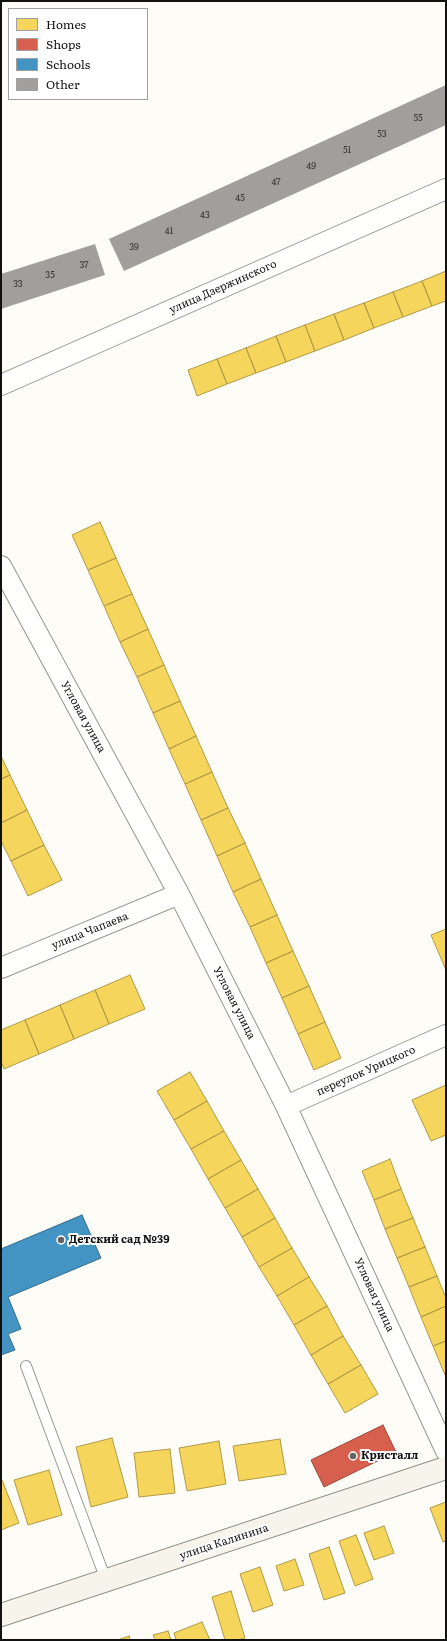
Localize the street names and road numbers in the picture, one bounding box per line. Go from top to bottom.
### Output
street label: улица Дзержинского [167,257,279,317]
street label: Угловая улица [58,679,108,755]
street label: улица Чапаева [50,910,130,952]
street label: Угловая улица [210,964,258,1042]
street label: переулок Урицкого [315,1043,417,1099]
street label: Угловая улица [351,1256,397,1334]
street label: улица Калинина [178,1521,270,1563]

